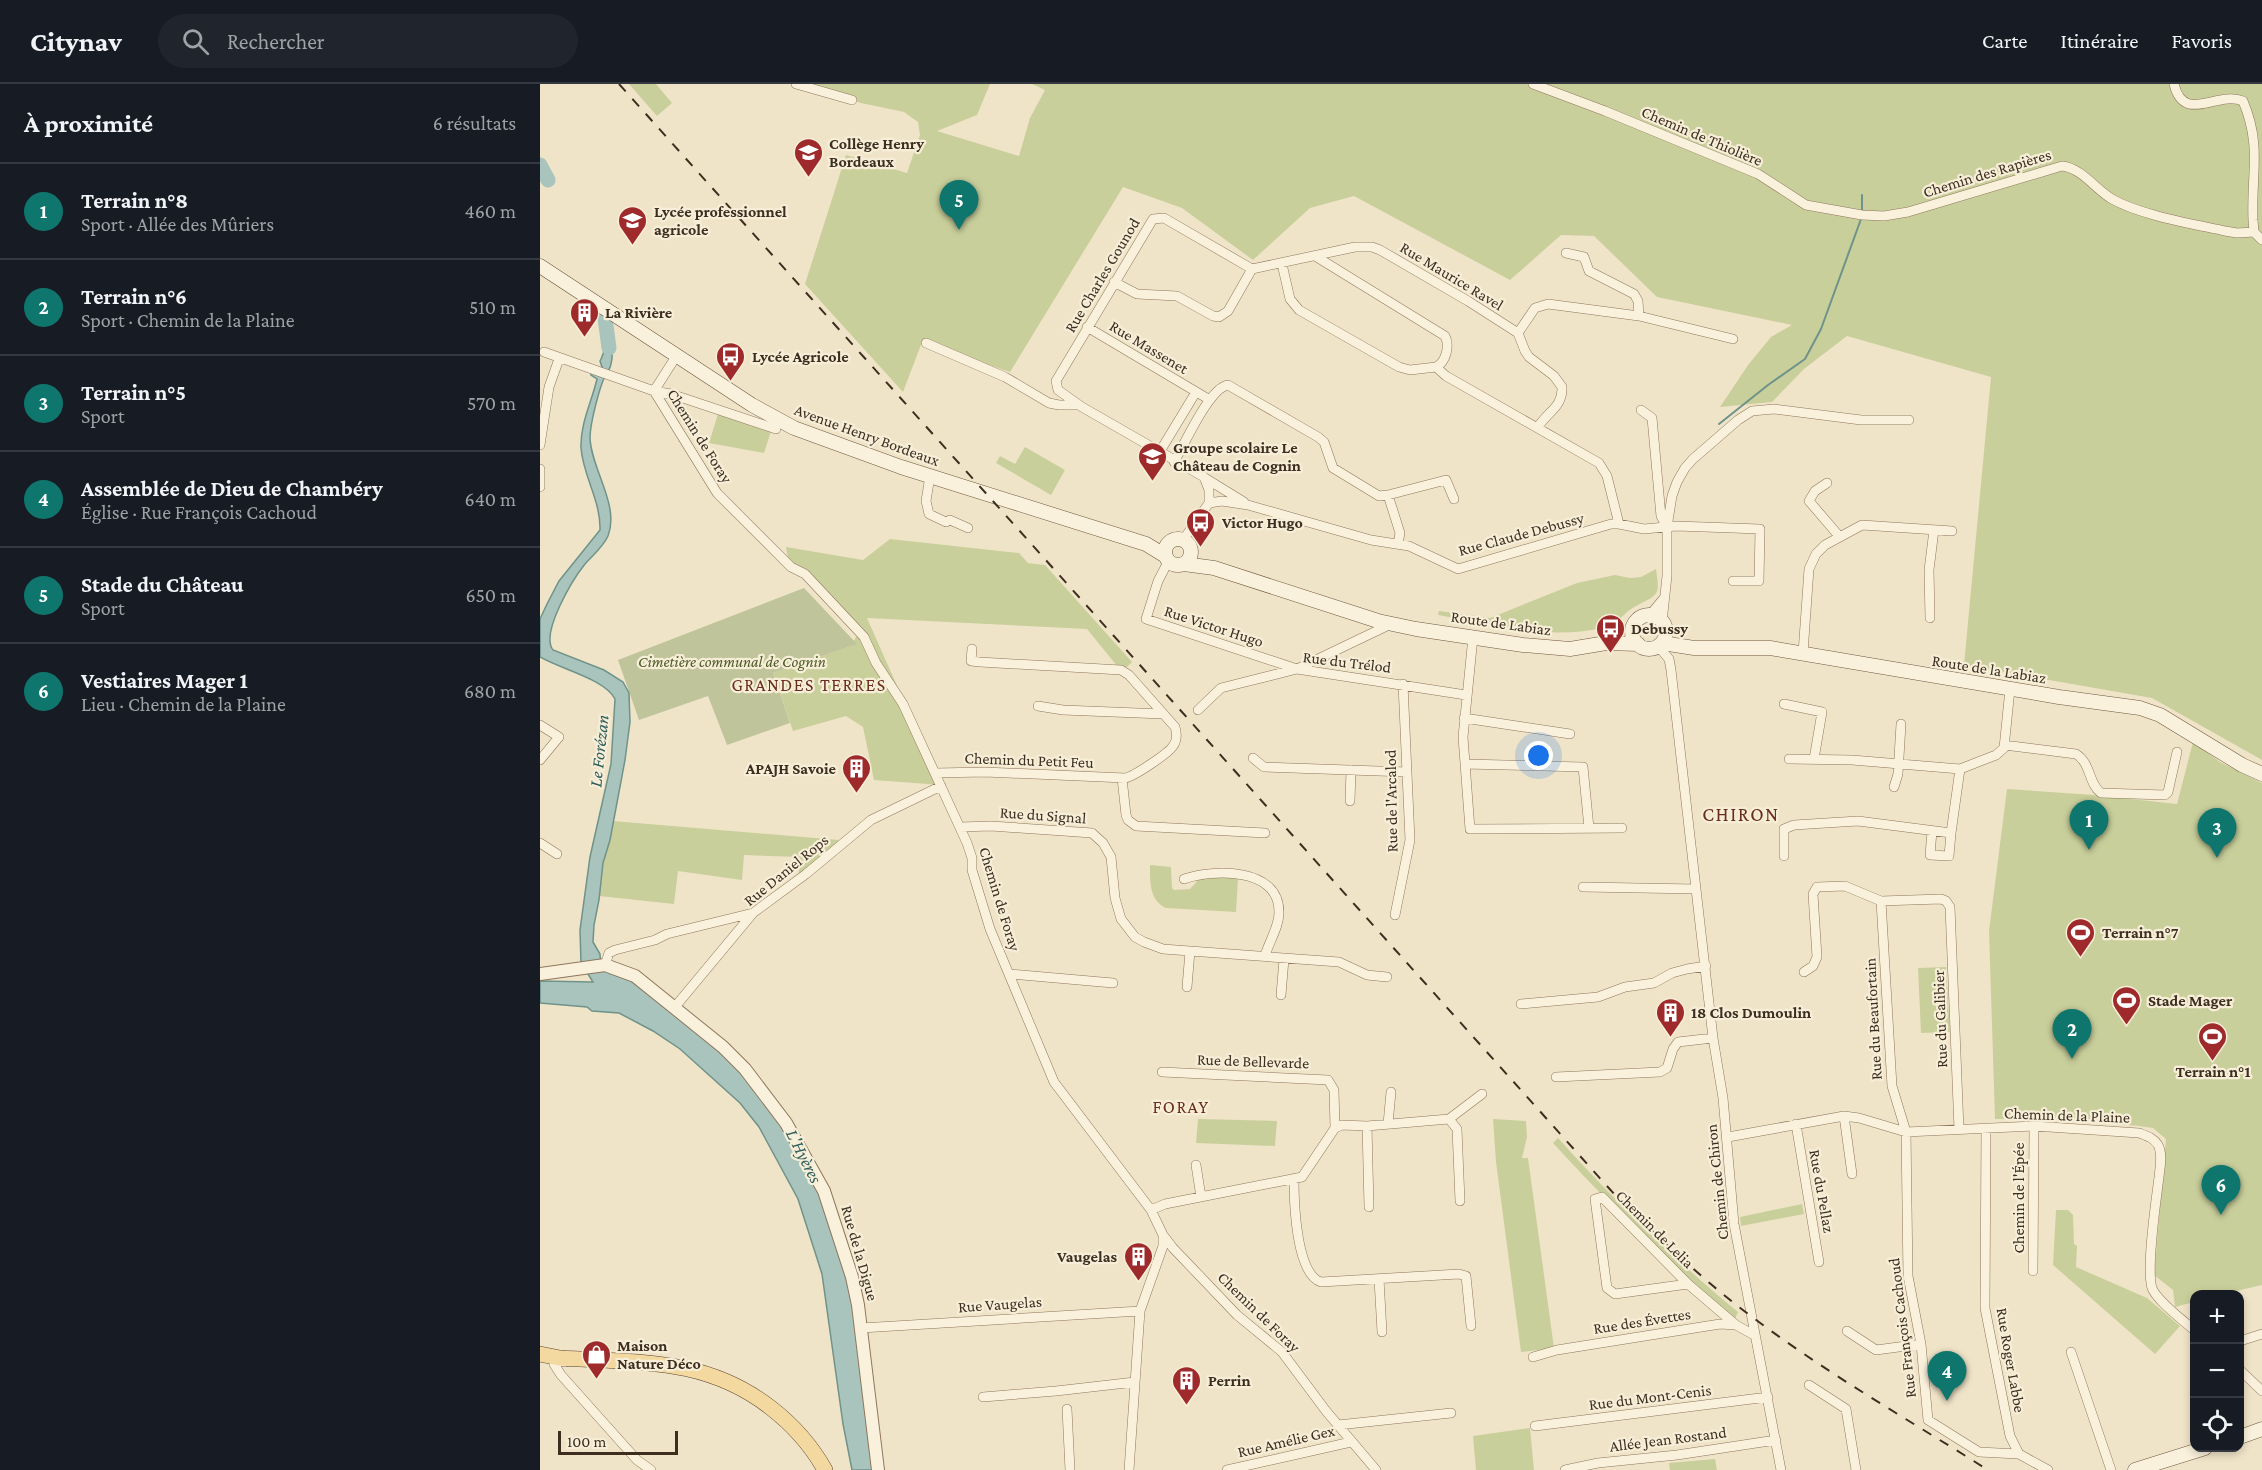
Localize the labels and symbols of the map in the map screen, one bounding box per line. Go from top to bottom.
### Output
street label: Chemin de Thiolière [1639,103,1765,169]
place label: Collège Henry Bordeaux [829,135,924,170]
school or university icon: Collège Henry Bordeaux [792,136,824,178]
street label: Chemin des Rapières [1921,145,2053,202]
pin: 5 [940,180,978,230]
place label: Lycée professionnel agricole [654,203,787,238]
school or university icon: Lycée professionnel agricole [617,204,649,246]
street label: Rue Charles Gounod [1061,214,1143,335]
street label: Rue Maurice Ravel [1397,238,1507,314]
building icon: La Rivière [568,296,600,338]
place label: La Rivière [605,304,673,321]
street label: Rue Massenet [1107,317,1192,377]
bus stop icon: Lycée Agricole [715,340,747,382]
place label: Lycée Agricole [752,348,849,365]
street label: Chemin de Foray [663,386,736,487]
street label: Avenue Henry Bordeaux [792,401,942,470]
place label: Groupe scolaire Le Château de Cognin [1173,439,1301,474]
school or university icon: Groupe scolaire Le Château de Cognin [1136,440,1168,482]
bus stop icon: Victor Hugo [1185,506,1217,548]
street label: Rue Claude Debussy [1456,509,1587,560]
place label: Victor Hugo [1221,514,1303,531]
street label: Rue Victor Hugo [1162,602,1266,651]
street label: Route de Labiaz [1450,608,1552,638]
bus stop icon: Debussy [1594,612,1626,654]
place label: Debussy [1631,620,1688,637]
street label: Rue du Trélod [1302,648,1393,676]
street label: Route de la Labiaz [1931,652,2048,686]
park label: Cimetière communal de Cognin [638,653,826,671]
district label: GRANDES TERRES [731,675,887,695]
water label: Le Forézan [585,714,613,788]
your location [1524,741,1553,770]
street label: Chemin du Petit Feu [964,749,1094,771]
street label: Rue de l'Arcalod [1382,749,1400,852]
building icon: APAJH Savoie [841,752,873,794]
place label: APAJH Savoie [745,760,837,777]
pin: 1 [2070,800,2108,850]
street label: Rue du Signal [999,803,1087,828]
district label: CHIRON [1702,803,1780,825]
pin: 3 [2198,808,2236,858]
street label: Rue Daniel Rops [740,831,832,910]
street label: Chemin de Foray [975,845,1024,954]
sports icon: Terrain n°7 [2065,916,2097,958]
place label: Terrain n°7 [2102,924,2179,941]
street label: Rue du Beaufortain [1861,957,1885,1081]
street label: Rue du Galibier [1930,969,1950,1068]
sports icon: Stade Mager [2111,984,2143,1026]
place label: Stade Mager [2148,992,2233,1009]
building icon: 18 Clos Dumoulin [1654,996,1686,1038]
place label: 18 Clos Dumoulin [1691,1004,1811,1021]
pin: 2 [2052,1010,2092,1059]
sports icon: Terrain n°1 [2197,1020,2229,1062]
street label: Rue de Bellevarde [1197,1051,1309,1071]
place label: Terrain n°1 [2176,1063,2251,1080]
district label: FORAY [1153,1097,1209,1117]
street label: Chemin de la Plaine [2004,1104,2130,1126]
street label: Chemin de Chiron [1702,1123,1732,1241]
water label: L'Hyères [782,1126,826,1187]
street label: Chemin de l'Épée [2010,1142,2028,1254]
street label: Rue du Pellaz [1806,1148,1838,1234]
pin: 6 [2202,1166,2240,1215]
street label: Chemin de Lelia [1613,1187,1698,1272]
street label: Rue de la Digue [837,1203,882,1303]
building icon: Vaugelas [1122,1240,1154,1282]
place label: Vaugelas [1056,1248,1117,1265]
street label: Rue François Cachoud [1885,1256,1920,1399]
street label: Chemin de Foray [1214,1268,1304,1357]
street label: Rue Vaugelas [957,1293,1043,1316]
street label: Rue des Évettes [1592,1305,1692,1337]
street label: Rue Roger Labbe [1992,1306,2029,1414]
place label: Maison Nature Déco [617,1337,701,1372]
shop icon: Maison Nature Déco [580,1338,612,1380]
pin: 4 [1928,1352,1966,1401]
building icon: Perrin [1171,1364,1203,1406]
place label: Perrin [1208,1372,1251,1389]
street label: Rue du Mont-Cenis [1588,1381,1712,1413]
street label: Rue Amélie Gex [1236,1421,1337,1460]
street label: Allée Jean Rostand [1608,1423,1728,1456]
scale bar [558,1428,678,1456]

